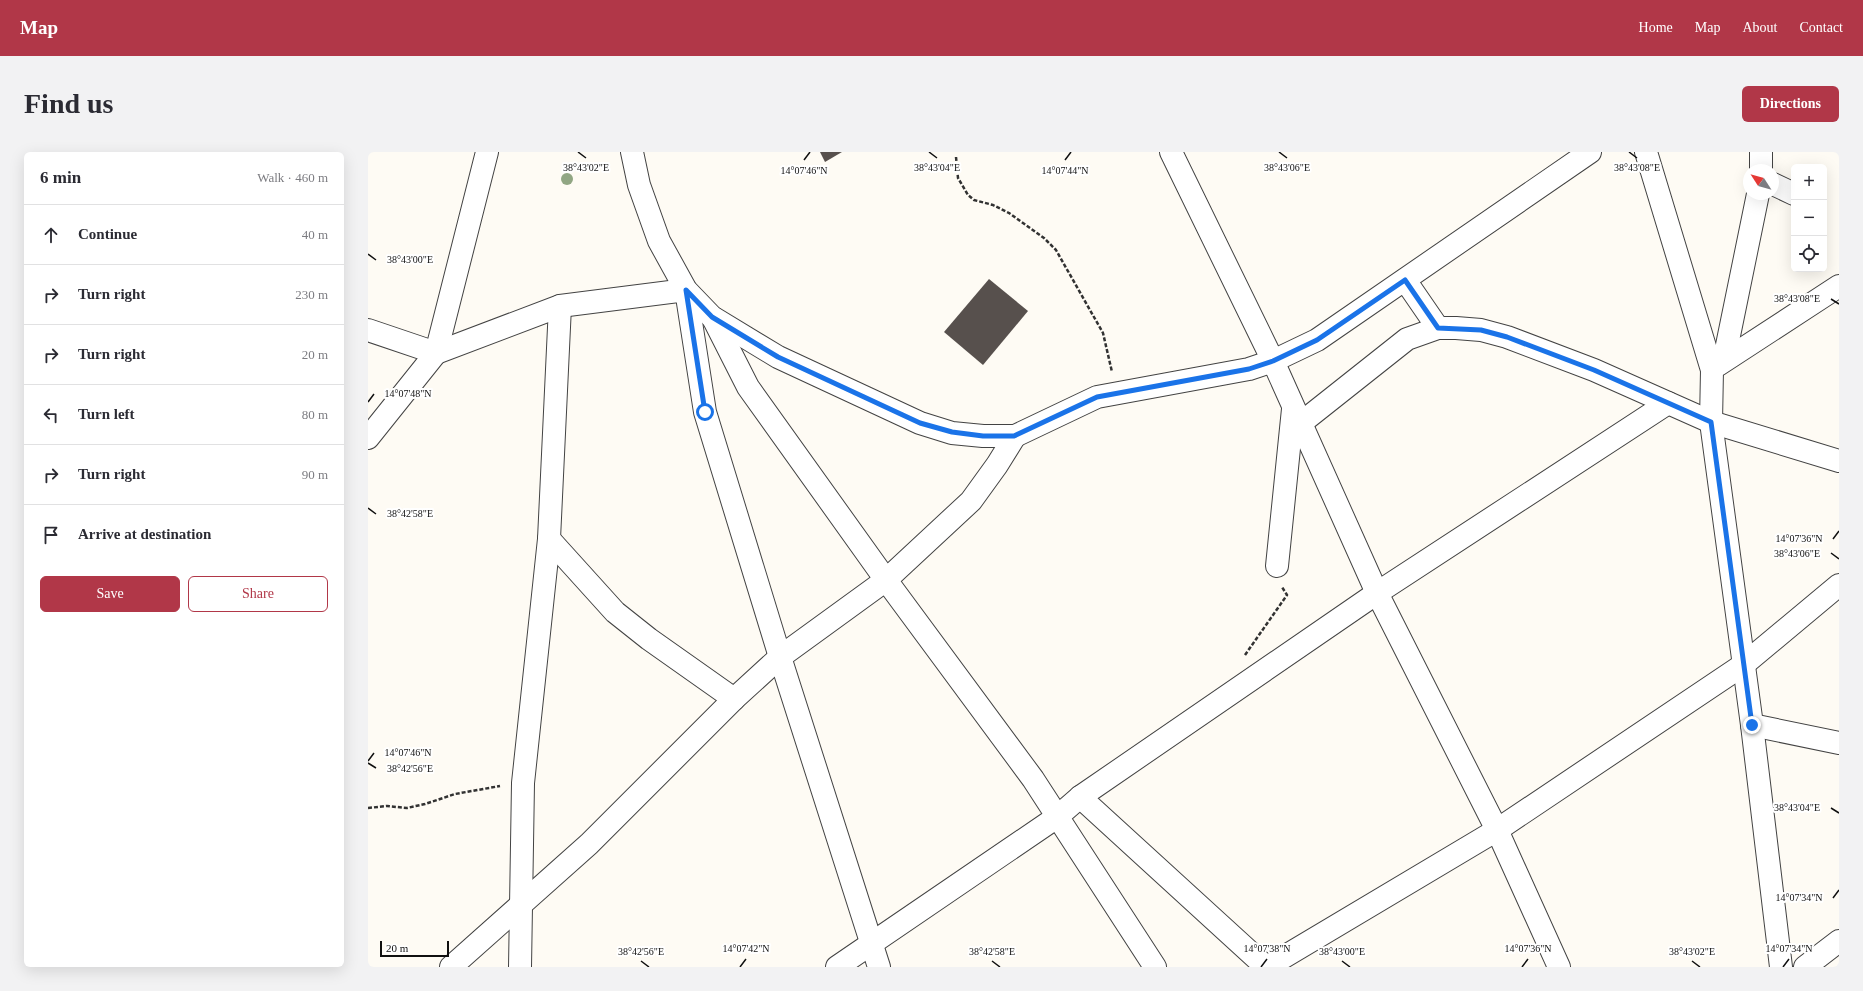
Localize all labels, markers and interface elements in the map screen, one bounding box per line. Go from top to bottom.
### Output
text: Map [20,17,58,38]
text: Home [1639,20,1673,35]
text: Map [1695,20,1720,35]
text: About [1742,20,1777,35]
text: Contact [1799,20,1843,35]
button: Directions [1742,86,1839,122]
text: Find us [24,88,114,119]
text: 38°43'02"E [563,162,609,173]
text: 38°43'04"E [914,162,960,173]
text: 38°43'06"E [1264,162,1310,173]
text: 38°43'08"E [1614,162,1660,173]
north arrow [1743,164,1779,200]
map controls [1791,164,1827,272]
button: + [1791,164,1827,200]
text: 14°07'46"N [780,165,828,176]
text: 14°07'44"N [1041,165,1089,176]
text: 6 min [40,168,81,187]
text: Walk · 460 m [257,170,328,185]
button: − [1791,200,1827,236]
icon: ahead [40,224,62,246]
text: Continue [78,226,137,242]
text: 40 m [302,227,328,242]
button: locate [1791,236,1827,272]
text: 38°43'00"E [387,254,433,265]
icon: right [40,284,62,306]
text: Turn right [78,286,145,302]
text: 230 m [295,287,328,302]
text: 38°43'08"E [1774,293,1820,304]
icon: right [40,344,62,366]
text: Turn right [78,346,145,362]
text: 20 m [302,347,328,362]
text: 14°07'48"N [384,388,432,399]
route start [696,403,714,421]
icon: left [40,404,62,426]
text: Turn left [78,406,135,422]
text: 80 m [302,407,328,422]
icon: right [40,464,62,486]
text: Turn right [78,466,145,482]
text: 90 m [302,467,328,482]
text: 38°42'58"E [387,508,433,519]
icon: arrive [40,524,62,546]
text: Arrive at destination [78,526,211,542]
text: 14°07'36"N [1775,533,1823,544]
text: 38°43'06"E [1774,548,1820,559]
button: Save [40,576,180,612]
button: Share [188,576,328,612]
route end [1743,716,1761,734]
text: 14°07'46"N [384,747,432,758]
text: 38°42'56"E [387,763,433,774]
text: 38°43'04"E [1774,802,1820,813]
text: 14°07'34"N [1775,892,1823,903]
scale bar [380,939,449,958]
text: 20 m [386,942,408,954]
text: 14°07'42"N [722,943,770,954]
text: 14°07'38"N [1243,943,1291,954]
text: 14°07'36"N [1504,943,1552,954]
text: 14°07'34"N [1765,943,1813,954]
text: 38°42'56"E [618,946,664,957]
text: 38°42'58"E [969,946,1015,957]
text: 38°43'00"E [1319,946,1365,957]
text: 38°43'02"E [1669,946,1715,957]

